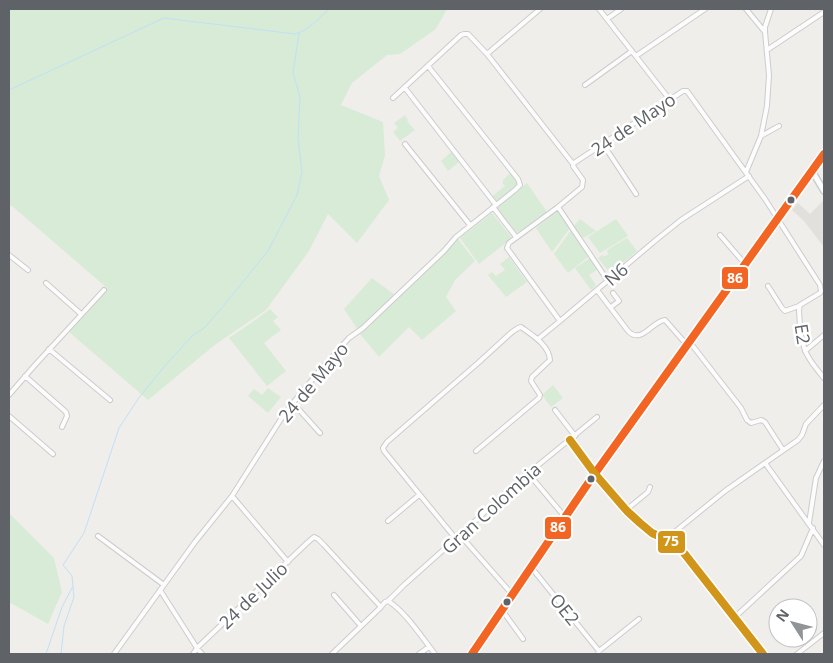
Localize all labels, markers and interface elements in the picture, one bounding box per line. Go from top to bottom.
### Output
street label: 24 de Mayo [586,87,680,161]
unlabelled marker [786,195,796,205]
street label: N6 [599,257,633,291]
line badge: 86 [721,266,749,290]
text: 86 [727,268,743,287]
street label: E2 [790,322,816,346]
street label: 24 de Mayo [273,337,353,427]
street label: Gran Colombia [436,457,546,559]
unlabelled marker [586,474,596,484]
line badge: 86 [544,516,572,540]
text: 86 [550,517,566,536]
line badge: 75 [657,530,686,554]
text: 75 [663,531,679,550]
street label: 24 de Julio [213,556,293,634]
street label: OE2 [545,588,585,630]
unlabelled marker [502,597,512,607]
north arrow [768,598,818,648]
text: N [771,605,793,625]

